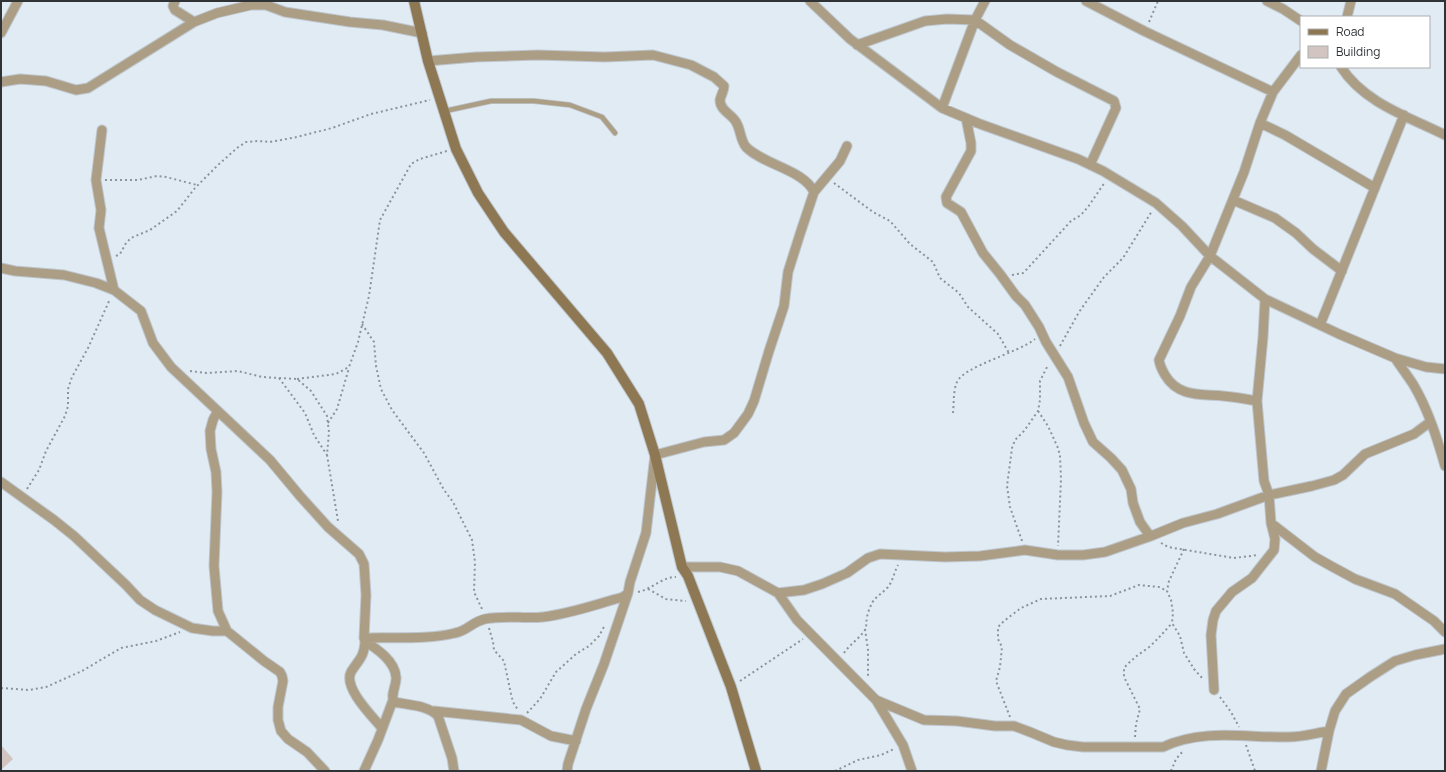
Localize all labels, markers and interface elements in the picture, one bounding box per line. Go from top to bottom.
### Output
legend [1300,16,1430,68]
text: Road [1336,23,1364,40]
text: Building [1336,43,1380,60]

